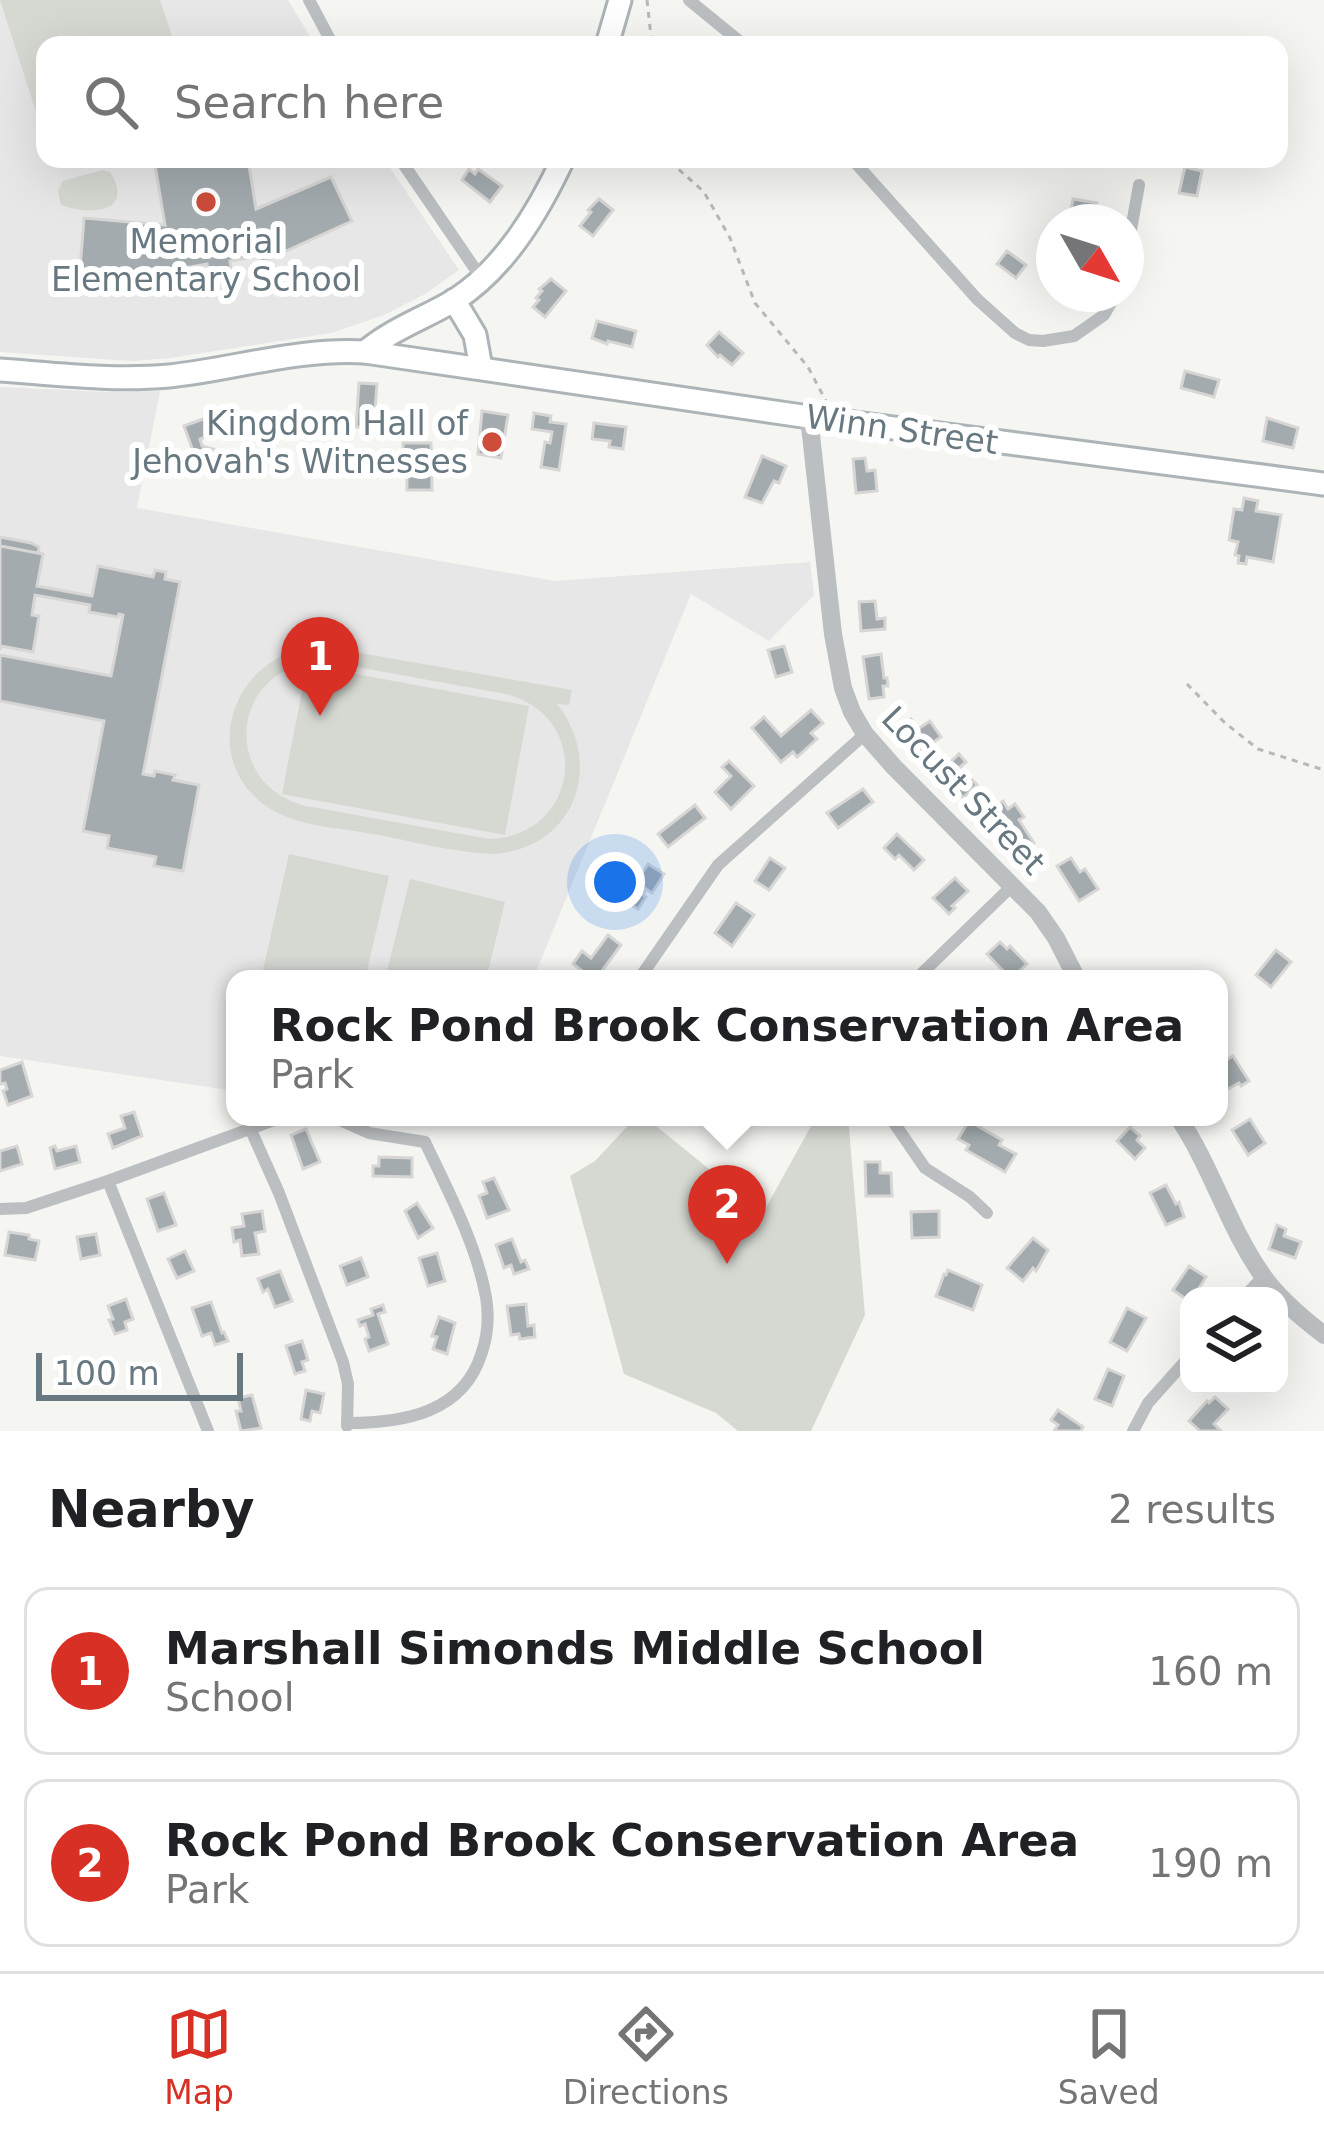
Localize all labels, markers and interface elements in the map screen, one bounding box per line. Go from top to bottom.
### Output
search box [36,36,1288,168]
icon: search [78,69,144,135]
text: Search here [174,76,444,129]
marker: Memorial Elementary School [193,189,219,215]
north arrow [1036,204,1144,312]
place label: Memorial Elementary School [51,222,361,299]
street label: Winn Street [803,397,1001,462]
place label: Kingdom Hall of Jehovah's Witnesses [130,404,469,481]
marker: Kingdom Hall of Jehovah's Witnesses [479,429,505,455]
pin: 1 [281,617,359,716]
street label: Locust Street [874,698,1053,882]
your location [585,852,645,912]
popup [226,970,1228,1126]
text: Rock Pond Brook Conservation Area [270,999,1184,1052]
text: Park [270,1052,354,1097]
pin: 2 [688,1165,766,1264]
map controls [1180,1287,1288,1395]
button: layers [1180,1287,1288,1395]
scale bar [36,1347,243,1400]
text: 100 m [54,1354,160,1393]
text: Nearby [48,1480,255,1539]
text: 2 results [1108,1487,1276,1532]
text: Marshall Simonds Middle School [165,1622,985,1675]
text: 1 [76,1649,104,1694]
text: 160 m [1148,1649,1273,1694]
text: School [165,1675,294,1720]
text: Rock Pond Brook Conservation Area [165,1814,1079,1867]
text: 2 [76,1841,104,1886]
text: 190 m [1148,1841,1273,1886]
text: Park [165,1867,249,1912]
tab: Map [164,2001,234,2112]
tab: Directions [563,2001,729,2112]
tab: Saved [1058,2001,1160,2112]

